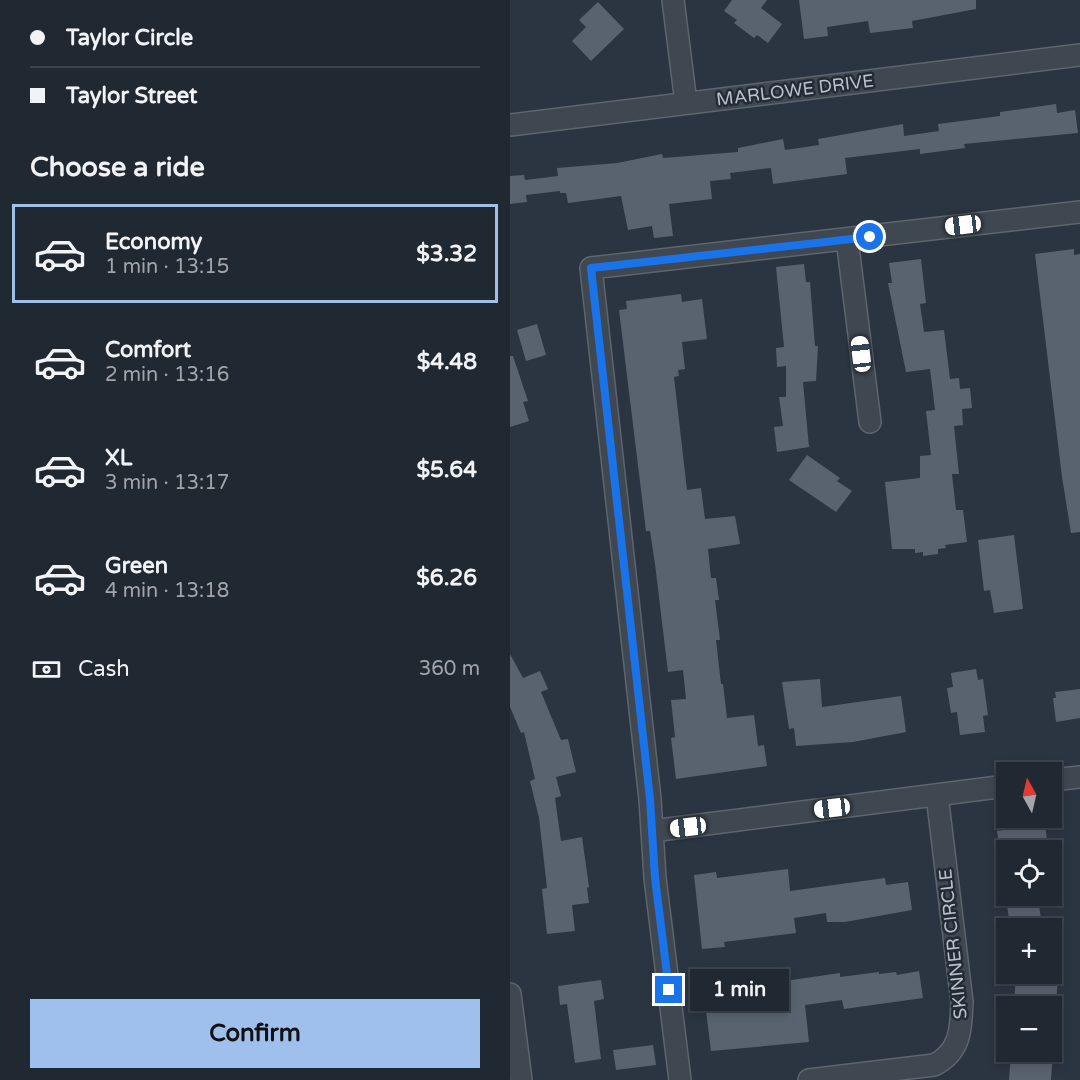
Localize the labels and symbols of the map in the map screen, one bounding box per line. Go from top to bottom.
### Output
street label: MARLOWE DRIVE [715,69,875,111]
car [944,214,982,236]
route start [856,223,883,250]
car [850,335,872,373]
north arrow [996,762,1062,828]
car [813,797,851,819]
car [669,816,707,838]
street label: SKINNER CIRCLE [934,868,972,1020]
callout: 1 min [690,969,789,1011]
route end [655,976,682,1003]

